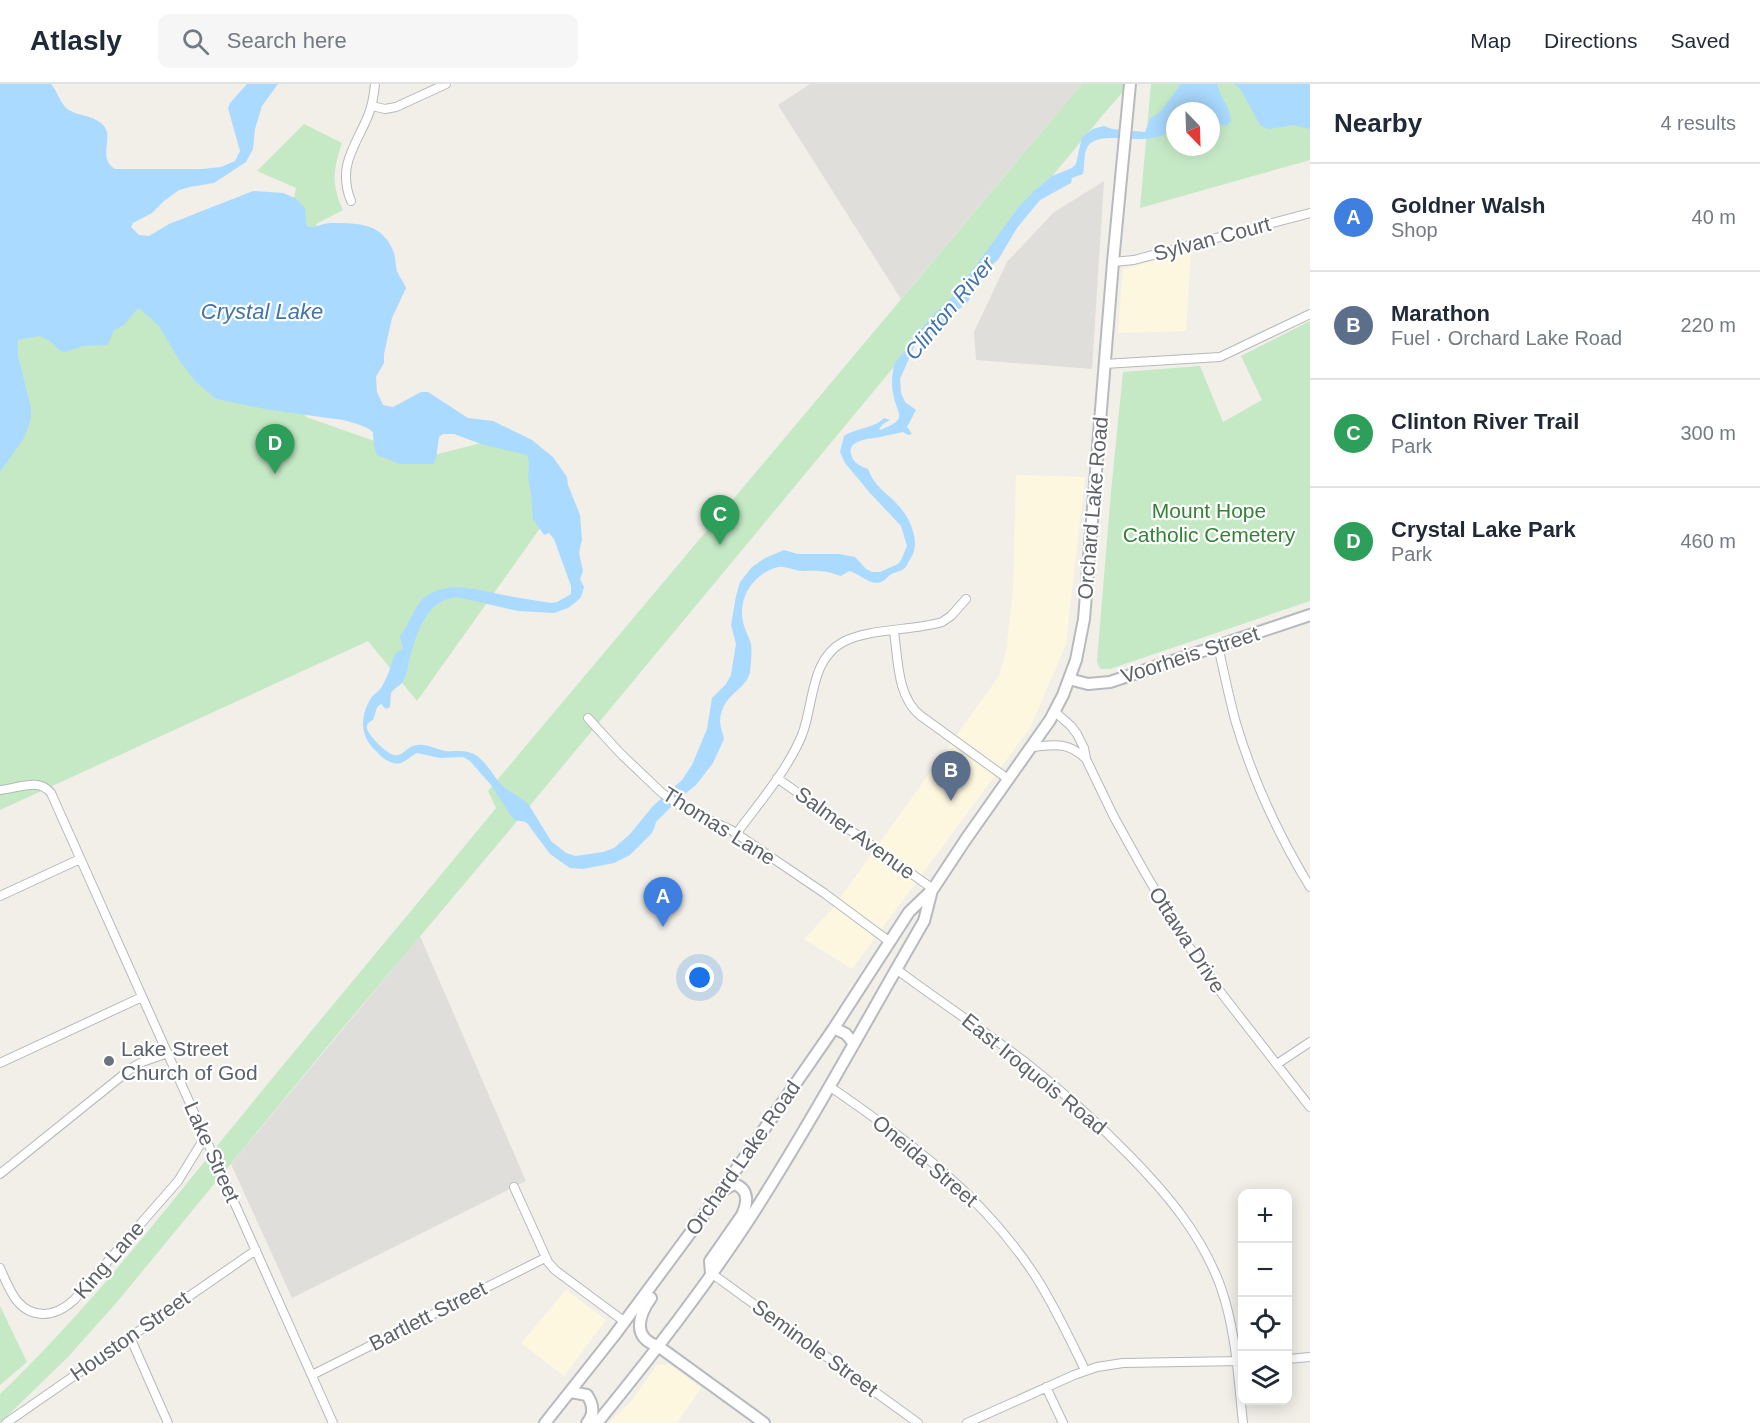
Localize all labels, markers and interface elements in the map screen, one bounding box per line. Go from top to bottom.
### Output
search box [158,14,578,68]
text: Atlasly [30,25,122,56]
icon: search [179,25,212,58]
text: Search here [227,28,347,53]
text: Map [1470,29,1511,52]
text: Directions [1544,29,1637,52]
text: Saved [1670,29,1730,52]
north arrow [1166,102,1220,156]
text: Nearby [1334,108,1422,138]
text: 4 results [1660,112,1736,134]
text: Goldner Walsh [1391,193,1545,218]
text: A [1346,206,1361,228]
text: 40 m [1692,206,1736,228]
street label: Sylvan Court [1151,212,1273,265]
text: Shop [1391,219,1438,241]
water label: Clinton River [899,251,1001,365]
water label: Crystal Lake [201,299,323,324]
text: Marathon [1391,301,1490,326]
text: B [1346,314,1361,336]
text: 220 m [1680,314,1736,336]
text: Fuel · Orchard Lake Road [1391,327,1622,349]
text: Clinton River Trail [1391,409,1579,434]
street label: Orchard Lake Road [1073,416,1112,600]
text: C [1346,422,1361,444]
text: 300 m [1680,422,1736,444]
pin: D [256,424,294,474]
text: Park [1391,435,1432,457]
pin: C [700,496,740,545]
park label: Mount Hope Catholic Cemetery [1123,499,1296,546]
text: Crystal Lake Park [1391,517,1576,542]
text: D [1346,530,1361,552]
text: 460 m [1680,530,1736,552]
text: Park [1391,543,1432,565]
street label: Voorheis Street [1118,621,1262,688]
pin: B [932,752,970,801]
street label: Thomas Lane [659,782,780,869]
street label: Salmer Avenue [791,782,920,884]
pin: A [644,878,682,927]
street label: Ottawa Drive [1145,883,1230,997]
your location [685,963,714,992]
street label: East Iroquois Road [958,1008,1111,1139]
place label: Lake Street Church of God [121,1037,258,1084]
marker: Lake Street Church of God [102,1054,116,1068]
street label: Orchard Lake Road [681,1076,805,1239]
street label: Lake Street [180,1098,245,1206]
street label: Oneida Street [868,1110,982,1211]
map controls [1238,1189,1292,1405]
button: + [1238,1189,1292,1243]
street label: King Lane [69,1216,148,1303]
button: − [1238,1243,1292,1297]
street label: Bartlett Street [365,1276,490,1355]
street label: Houston Street [66,1286,194,1385]
street label: Seminole Street [748,1294,883,1401]
button: locate [1238,1297,1292,1351]
button: layers [1238,1351,1292,1405]

